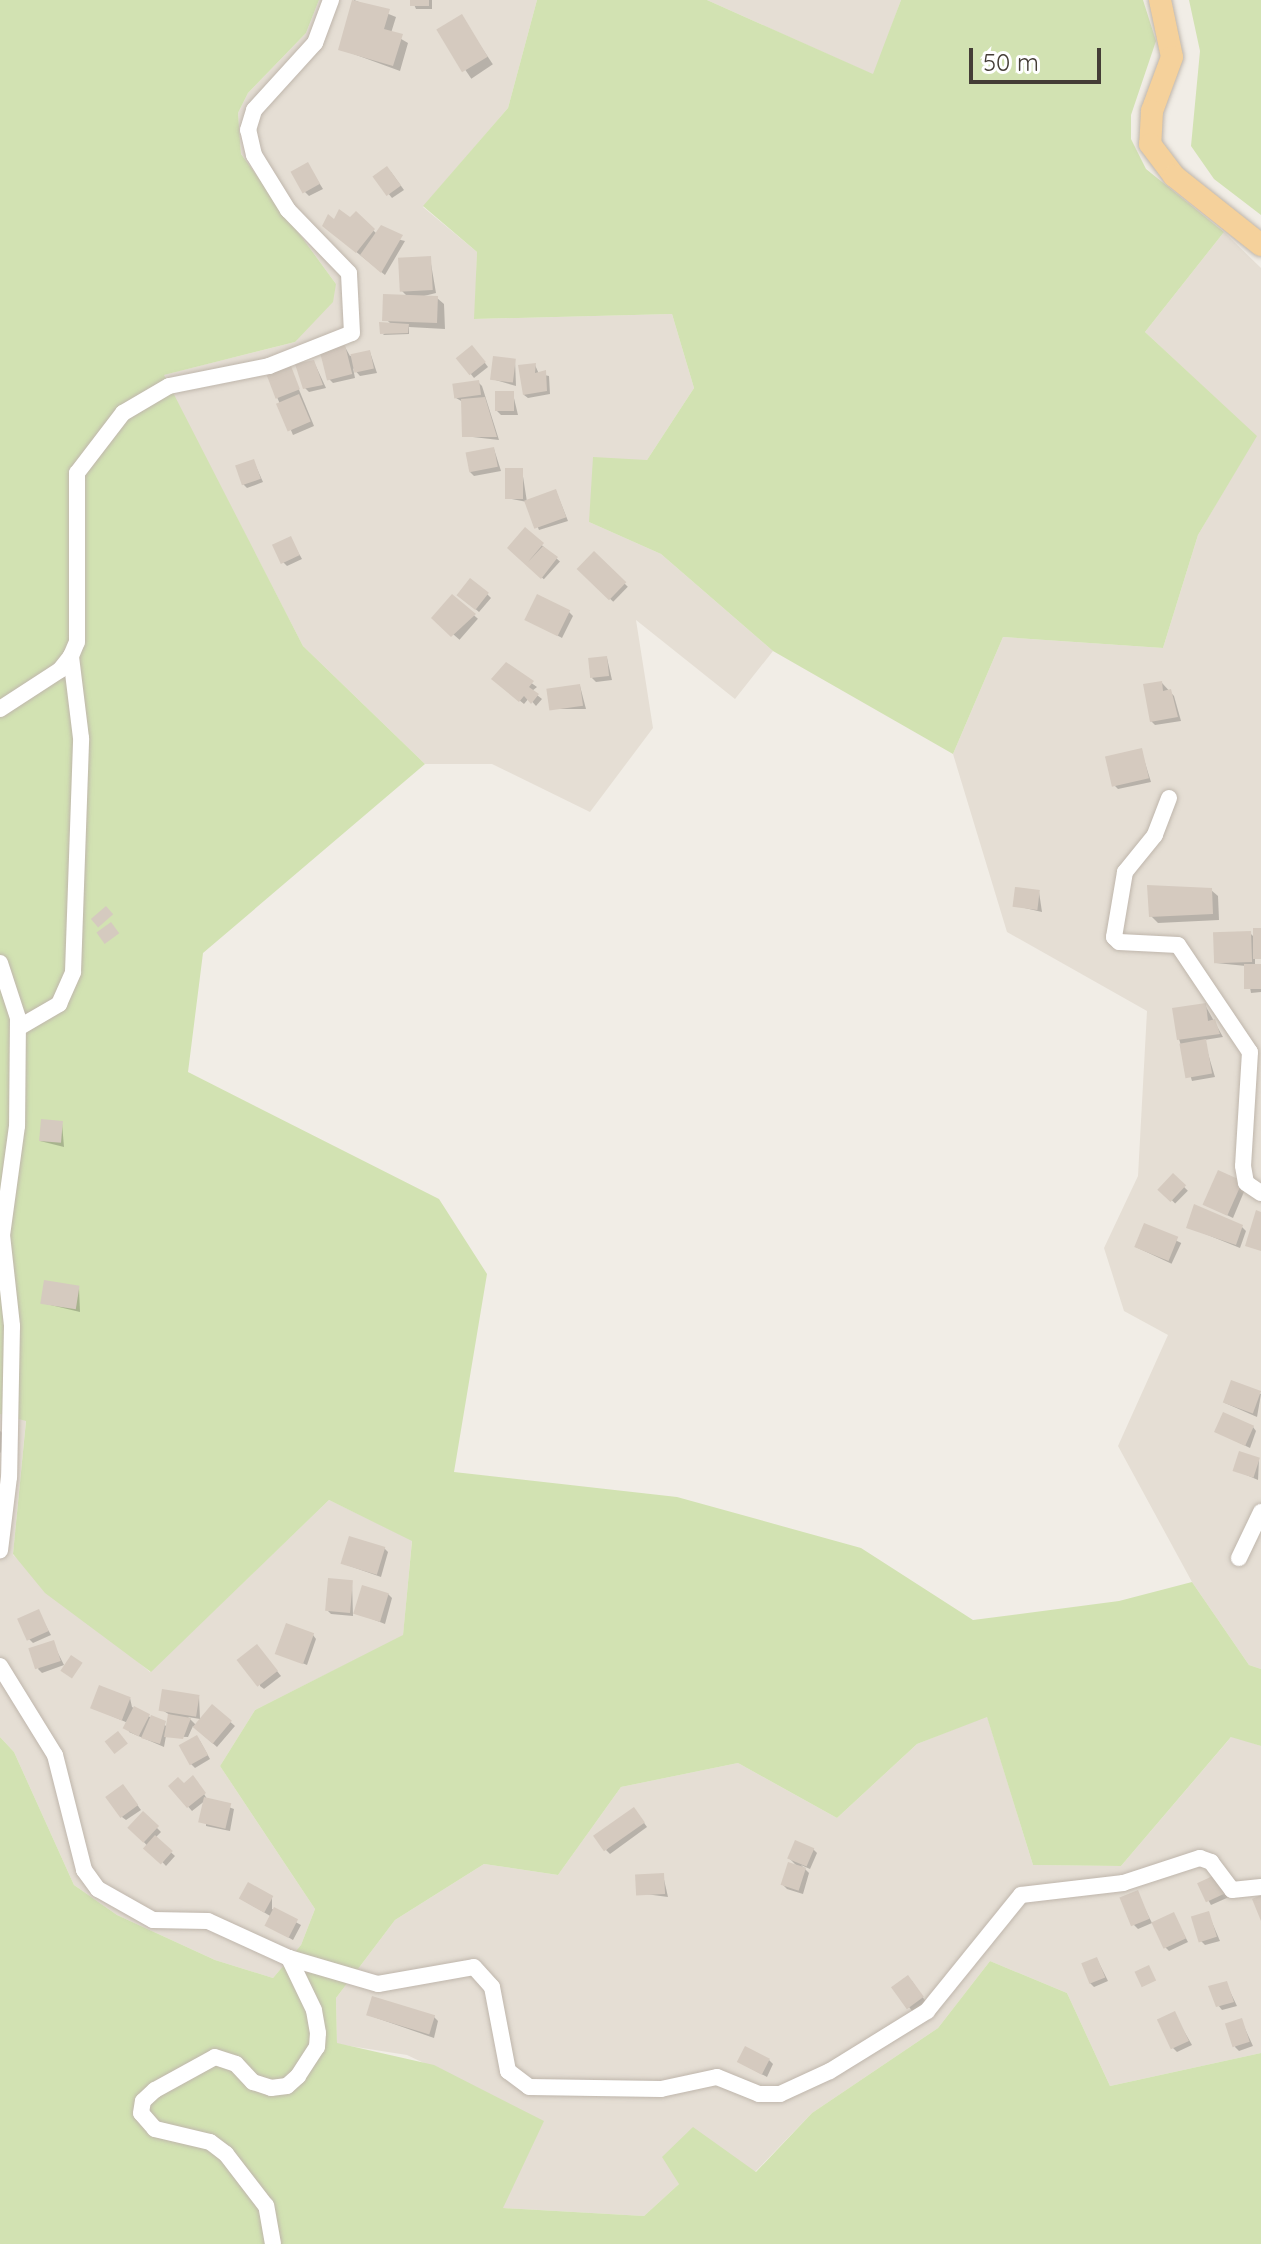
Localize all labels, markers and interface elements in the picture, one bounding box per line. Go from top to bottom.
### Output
scale bar [973,32,1105,82]
text: 50 m [983,47,1039,77]

